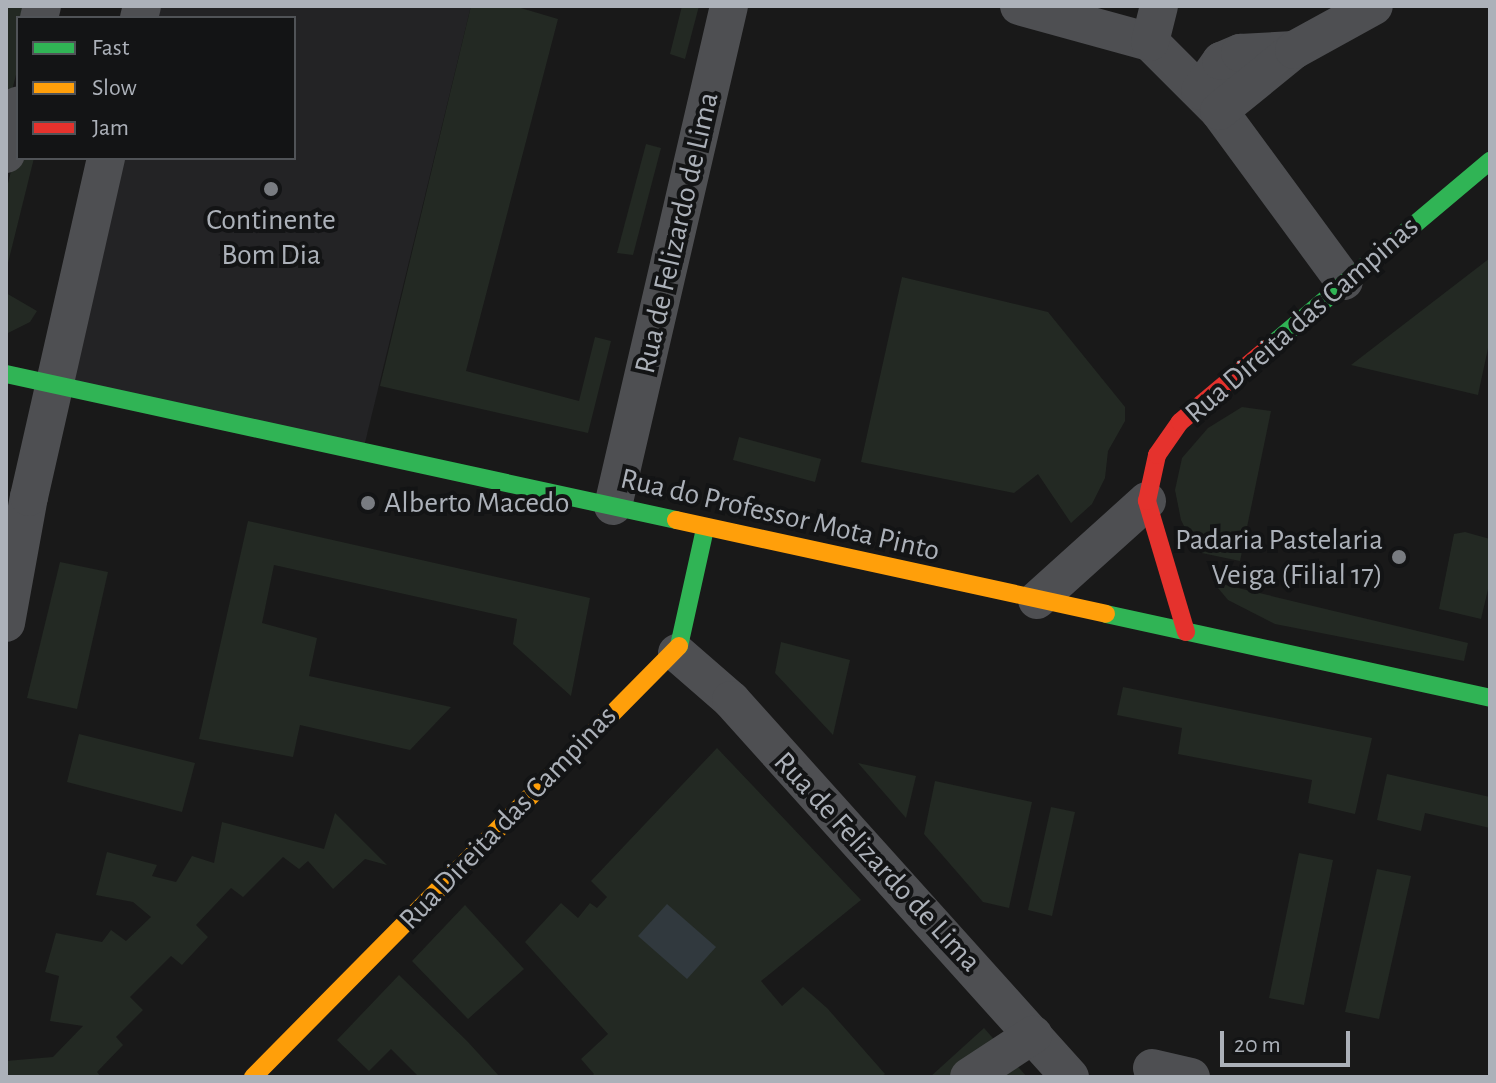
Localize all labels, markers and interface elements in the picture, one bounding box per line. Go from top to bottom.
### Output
legend [16,16,296,160]
text: Fast [92,36,129,60]
text: Slow [92,76,137,100]
street label: Rua de Felizardo de Lima [627,89,727,377]
text: Jam [92,116,129,140]
marker: Continente Bom Dia [262,180,280,198]
place label: Continente Bom Dia [206,202,336,272]
street label: Rua Direita das Campinas [1178,209,1426,431]
street label: Rua do Professor Mota Pinto [617,461,943,569]
place label: Alberto Macedo [384,485,569,521]
marker: Alberto Macedo [359,494,377,512]
place label: Padaria Pastelaria Veiga (Filial 17) [1175,522,1383,592]
marker: Padaria Pastelaria Veiga (Filial 17) [1390,548,1408,566]
street label: Rua Direita das Campinas [392,698,624,938]
street label: Rua de Felizardo de Lima [766,745,988,979]
scale bar [1224,1015,1354,1065]
text: 20 m [1234,1033,1281,1057]

